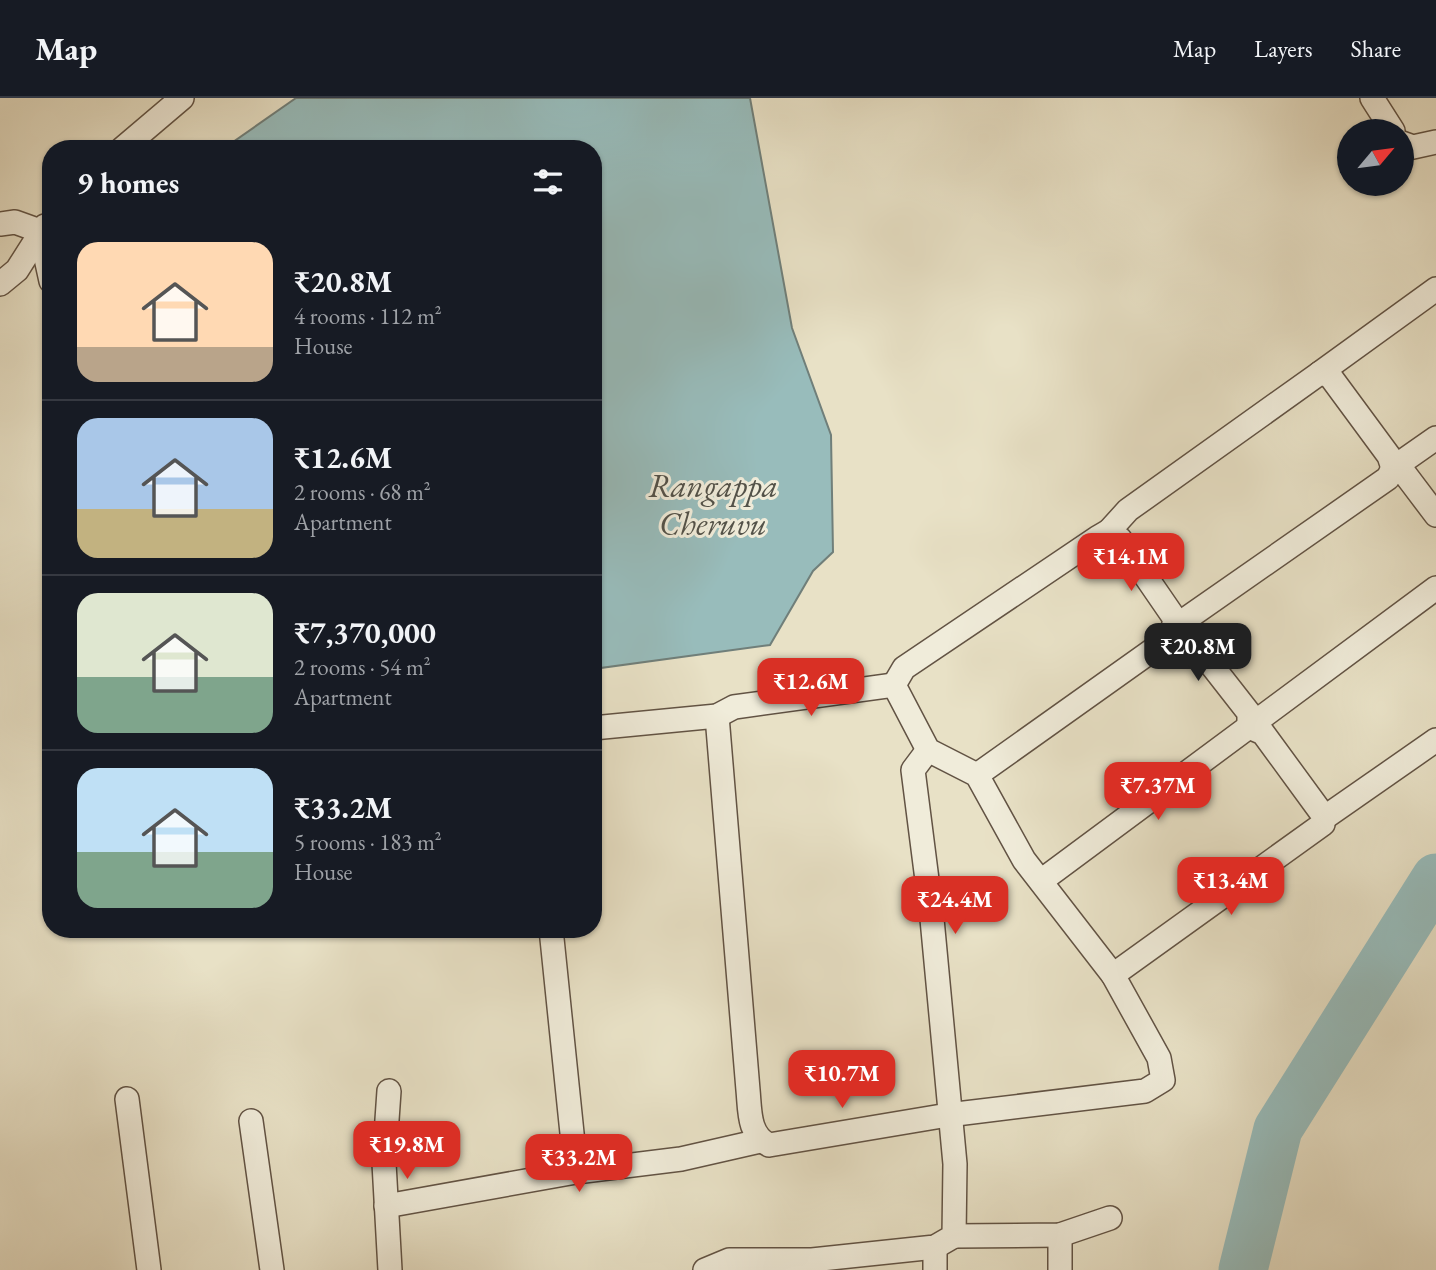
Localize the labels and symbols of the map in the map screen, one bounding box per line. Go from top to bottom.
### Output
north arrow [1337,119,1414,196]
water label: Rangappa Cheruvu [648,464,778,545]
pin: ₹14.1M [1074,533,1188,593]
pin: ₹20.8M [1141,624,1255,683]
pin: ₹12.6M [754,658,868,718]
pin: ₹7.37M [1101,762,1215,822]
pin: ₹13.4M [1174,858,1288,917]
pin: ₹24.4M [898,876,1012,936]
pin: ₹10.7M [785,1051,899,1110]
pin: ₹19.8M [350,1122,464,1181]
pin: ₹33.2M [522,1134,636,1194]

